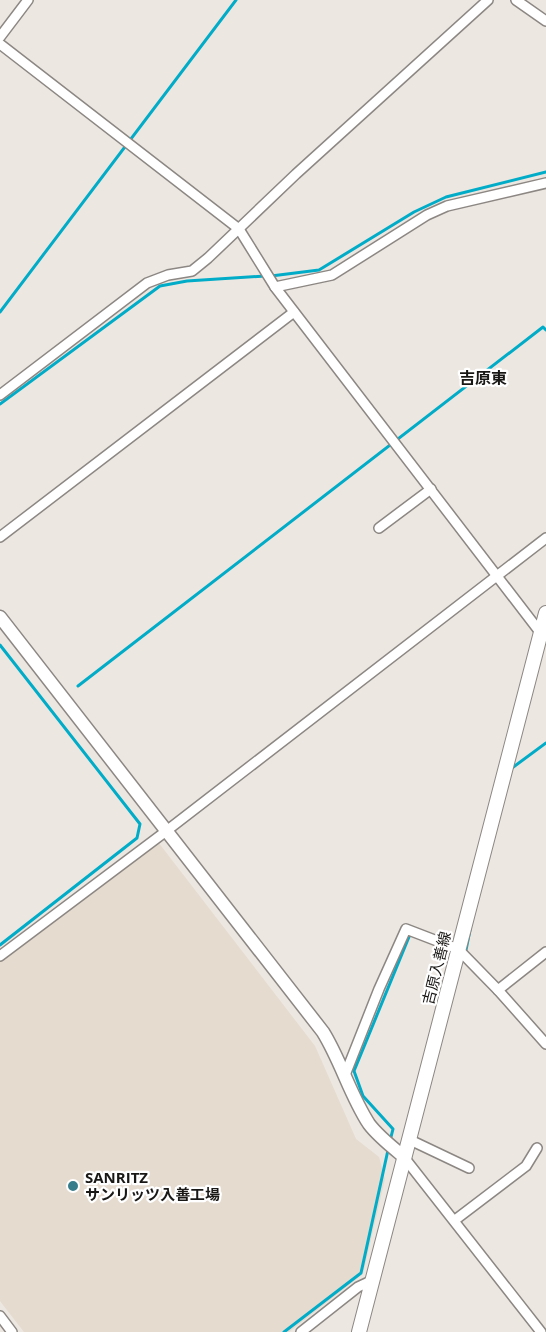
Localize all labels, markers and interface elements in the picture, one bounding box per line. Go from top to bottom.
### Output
district label: 吉原東 [459,367,507,389]
street label: 吉原入善線 [417,929,455,1007]
place label: SANRITZ サンリッツ入善工場 [85,1167,220,1204]
marker: SANRITZ サンリッツ入善工場 [66,1179,80,1193]

